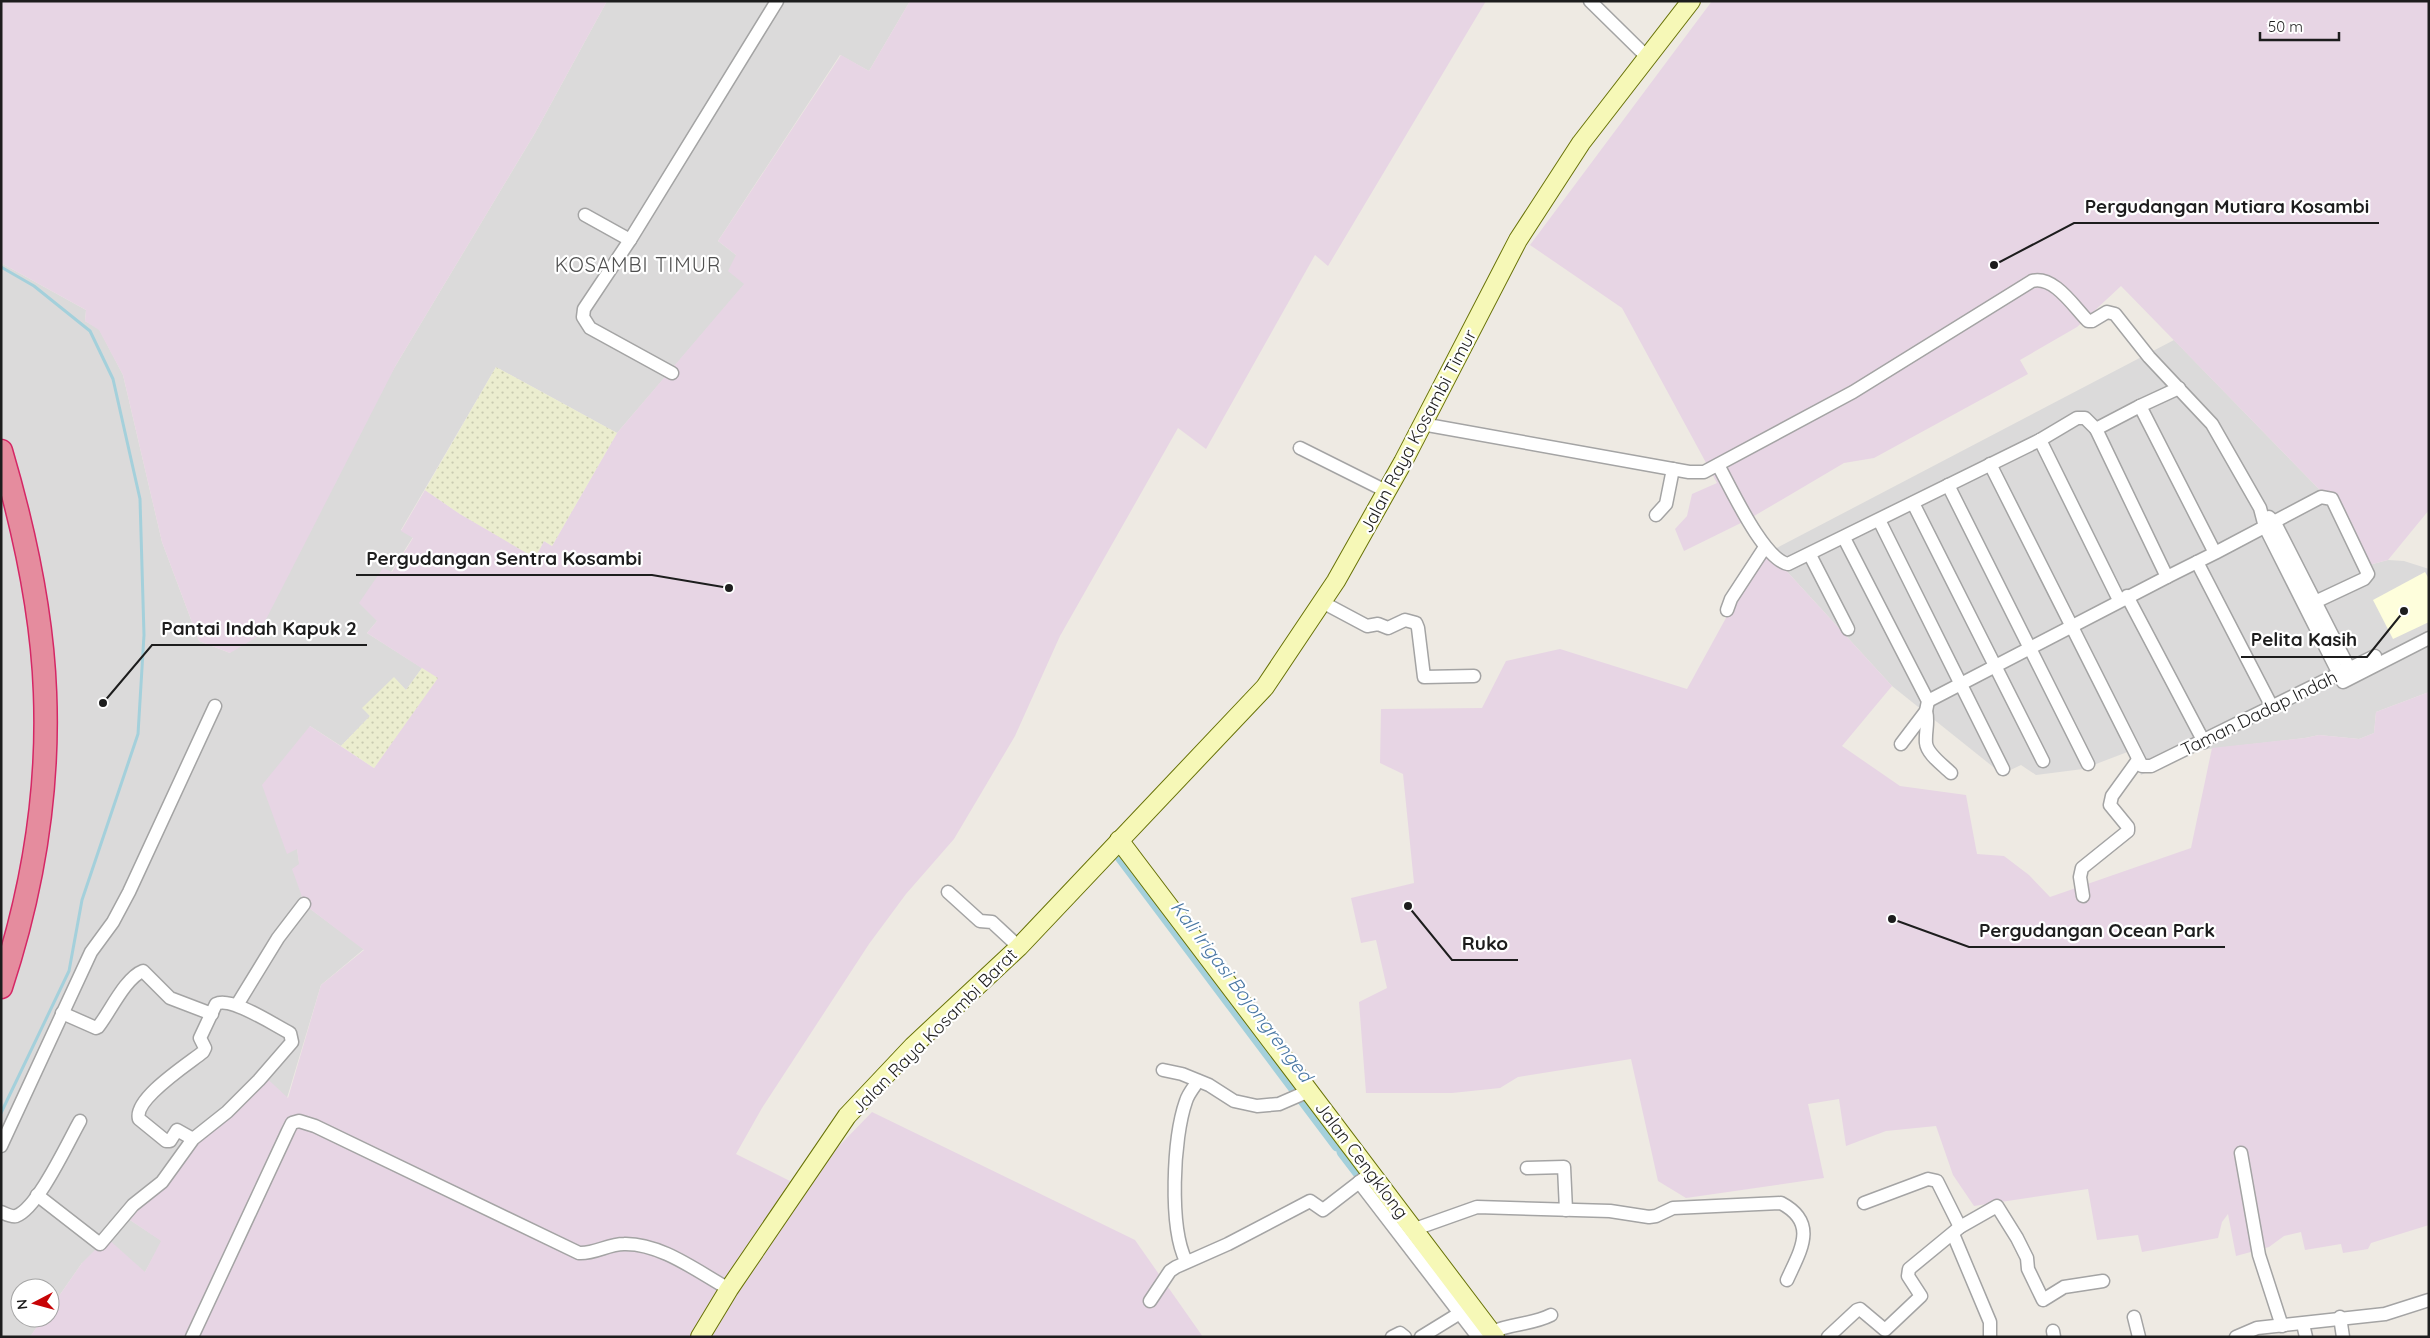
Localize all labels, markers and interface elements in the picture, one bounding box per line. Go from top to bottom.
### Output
scale bar [2260,10,2339,42]
text: 50 m [2268,17,2303,36]
callout: Pergudangan Mutiara Kosambi [2074,189,2379,223]
text: Pergudangan Mutiara Kosambi [2085,194,2369,218]
district label: KOSAMBI TIMUR [555,252,721,277]
street label: Jalan Raya Kosambi Timur [1355,325,1482,537]
callout: Pergudangan Sentra Kosambi [356,541,652,575]
text: Pergudangan Sentra Kosambi [366,546,642,570]
callout: Pantai Indah Kapuk 2 [152,611,367,645]
text: Pantai Indah Kapuk 2 [161,616,357,640]
callout: Pelita Kasih [2241,623,2367,657]
text: Pelita Kasih [2251,627,2357,651]
street label: Taman Dadap Indah [2177,665,2341,761]
water label: Kali Irigasi Bojongrenged [1166,895,1320,1089]
callout: Pergudangan Ocean Park [1969,913,2225,947]
text: Pergudangan Ocean Park [1979,918,2215,942]
callout: Ruko [1452,926,1518,960]
text: Ruko [1462,931,1508,955]
street label: Jalan Raya Kosambi Barat [846,943,1022,1119]
street label: Jalan Cengklong [1310,1097,1414,1223]
north arrow [10,1278,60,1328]
text: N [13,1298,32,1310]

